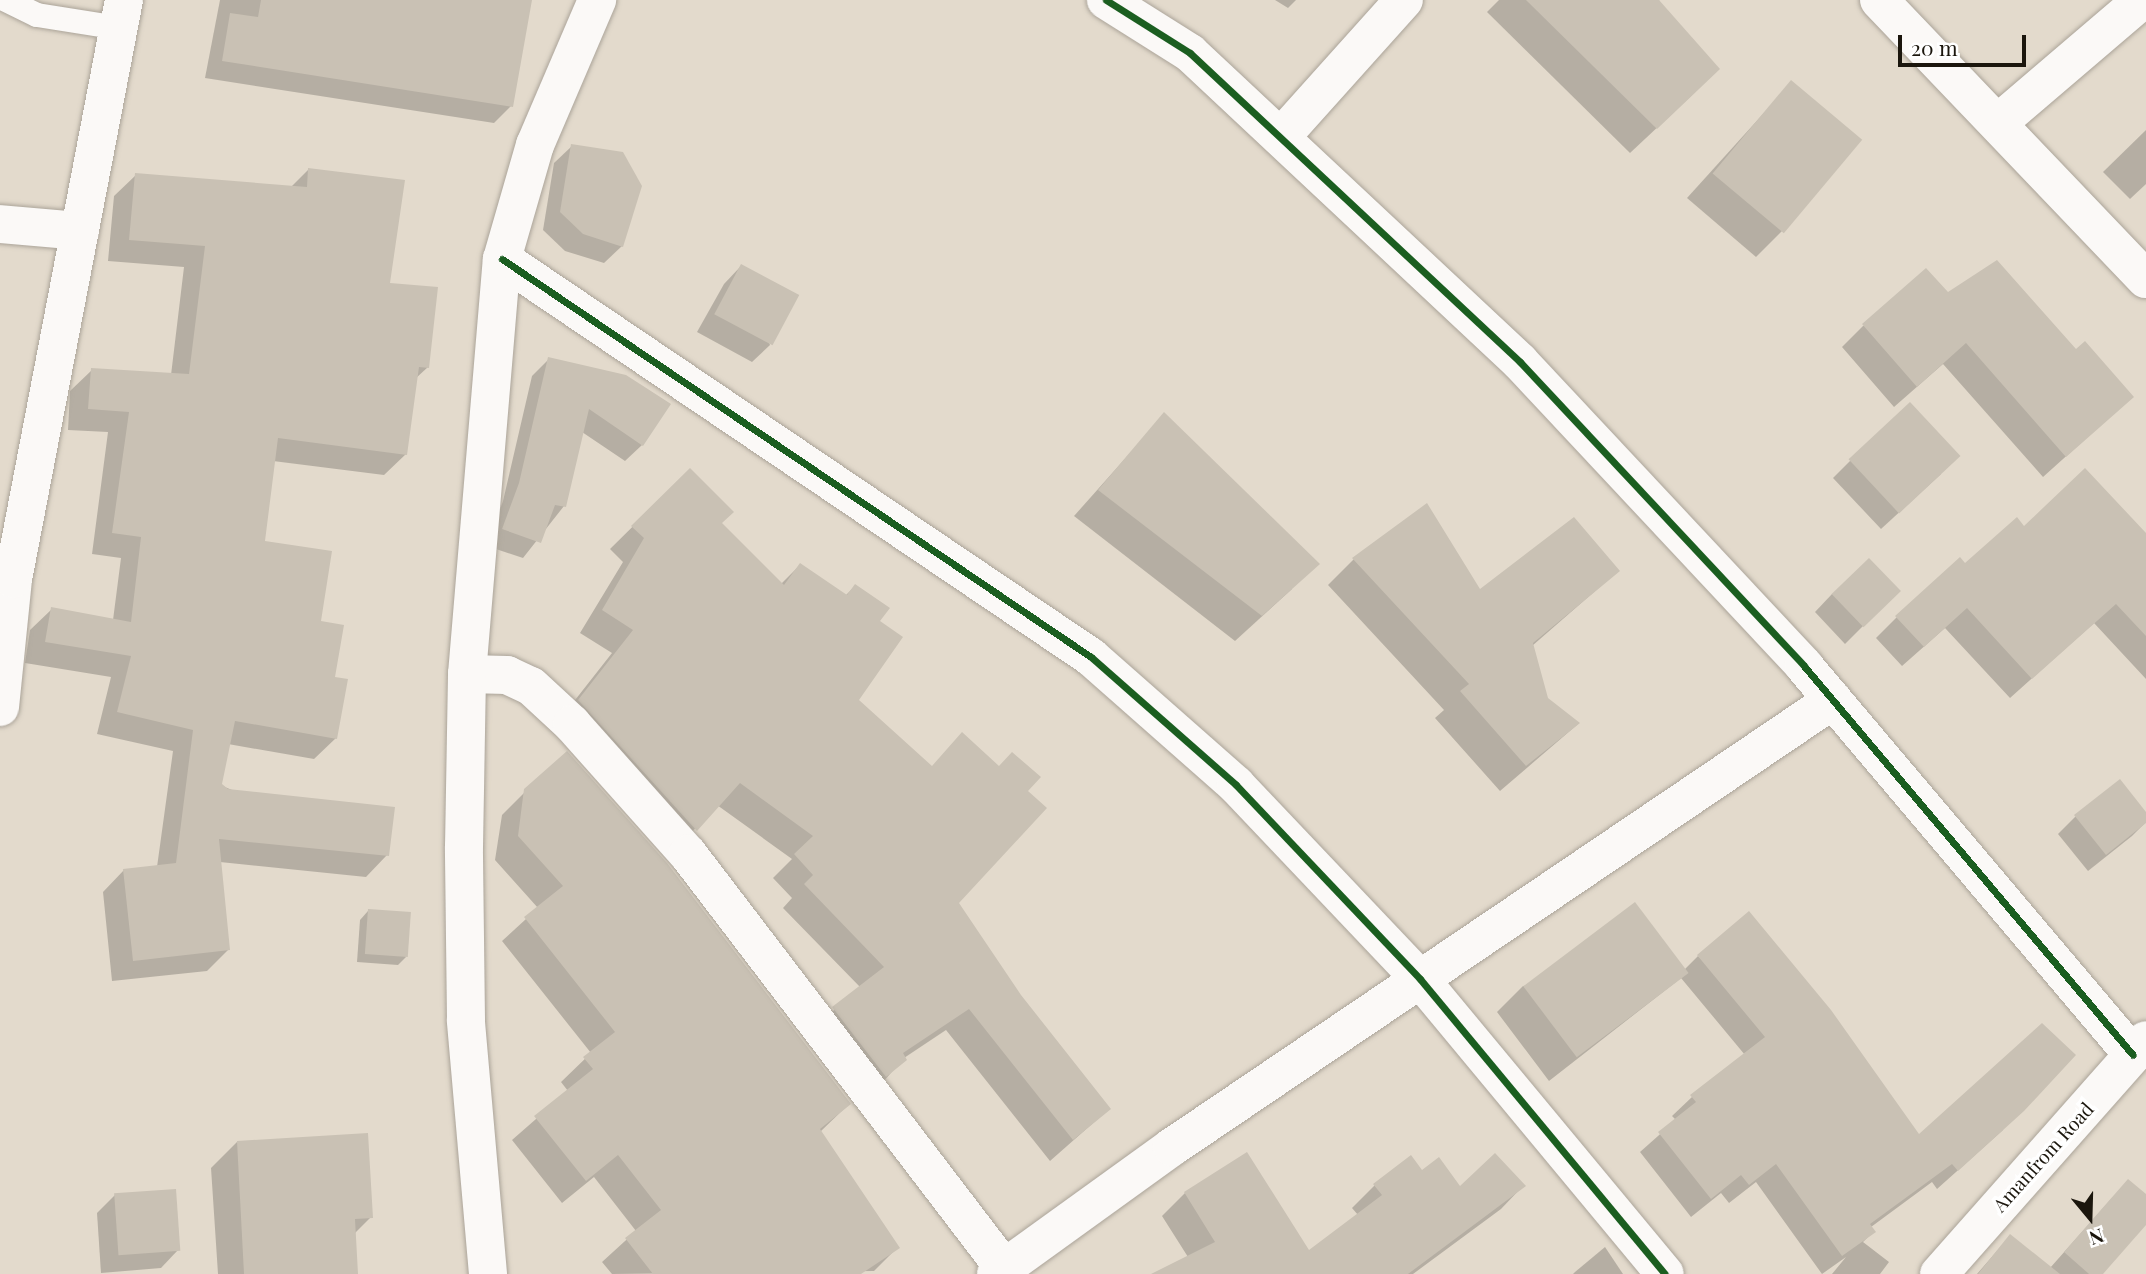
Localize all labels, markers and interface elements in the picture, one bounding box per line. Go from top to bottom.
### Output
scale bar [1901,21,2029,65]
text: 20 m [1911,33,1958,61]
street label: Amanfrom Road [1988,1098,2098,1216]
north arrow [2055,1183,2125,1253]
text: N [2086,1223,2108,1252]

